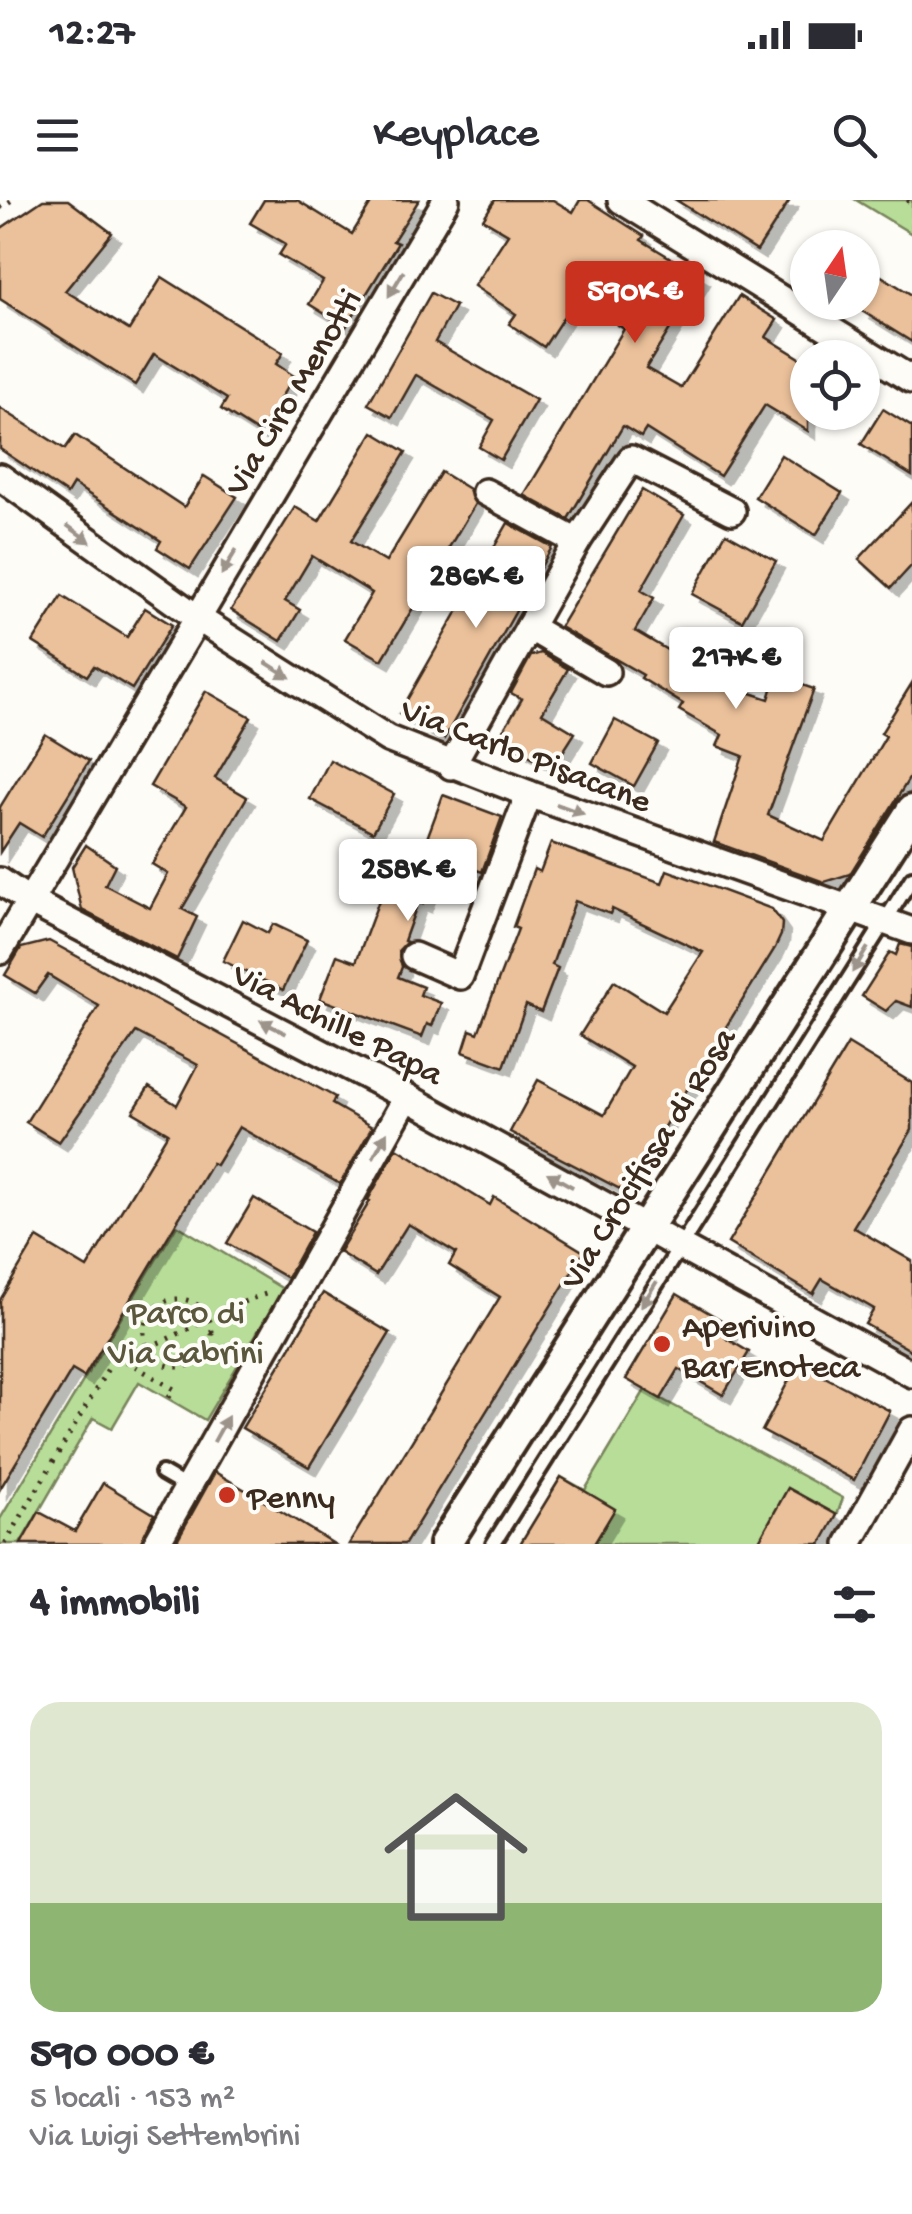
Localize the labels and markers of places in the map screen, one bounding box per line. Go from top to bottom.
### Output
pin: 590K € [554,261,716,346]
pin: 286K € [395,546,557,631]
pin: 217K € [655,627,817,712]
pin: 258K € [327,839,489,924]
place label: Aperivino Bar Enoteca [681,1309,862,1390]
marker: Aperivino Bar Enoteca [651,1333,673,1355]
place label: Penny [246,1480,335,1521]
marker: Penny [216,1484,238,1506]

